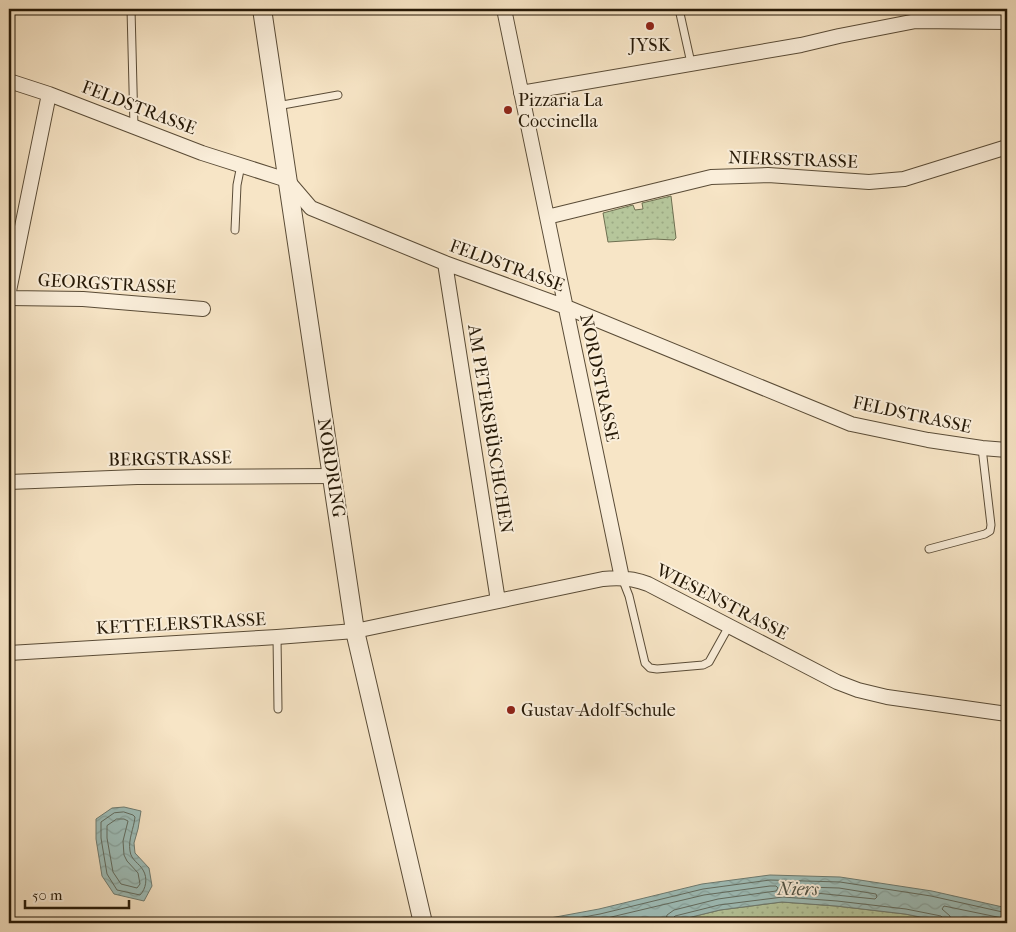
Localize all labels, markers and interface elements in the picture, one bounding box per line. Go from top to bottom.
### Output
marker: JYSK [644,20,656,32]
place label: JYSK [627,35,672,56]
street label: FELDSTRASSE [79,77,199,139]
place label: Pizzaria La Coccinella [518,90,603,132]
marker: Pizzaria La Coccinella [502,104,514,116]
street label: NIERSSTRASSE [728,147,858,173]
street label: FELDSTRASSE [447,235,567,297]
street label: GEORGSTRASSE [37,270,177,298]
street label: NORDSTRASSE [575,312,623,444]
street label: AM PETERSBÜSCHCHEN [463,322,518,535]
street label: FELDSTRASSE [851,392,973,438]
street label: NORDRING [313,417,349,519]
street label: BERGSTRASSE [108,447,232,471]
street label: WIESENSTRASSE [652,559,791,644]
street label: KETTELERSTRASSE [95,609,267,639]
place label: Gustav-Adolf-Schule [521,700,676,721]
marker: Gustav-Adolf-Schule [505,704,517,716]
scale bar [25,877,129,909]
water label: Niers [776,878,820,900]
text: 50 m [32,886,63,904]

